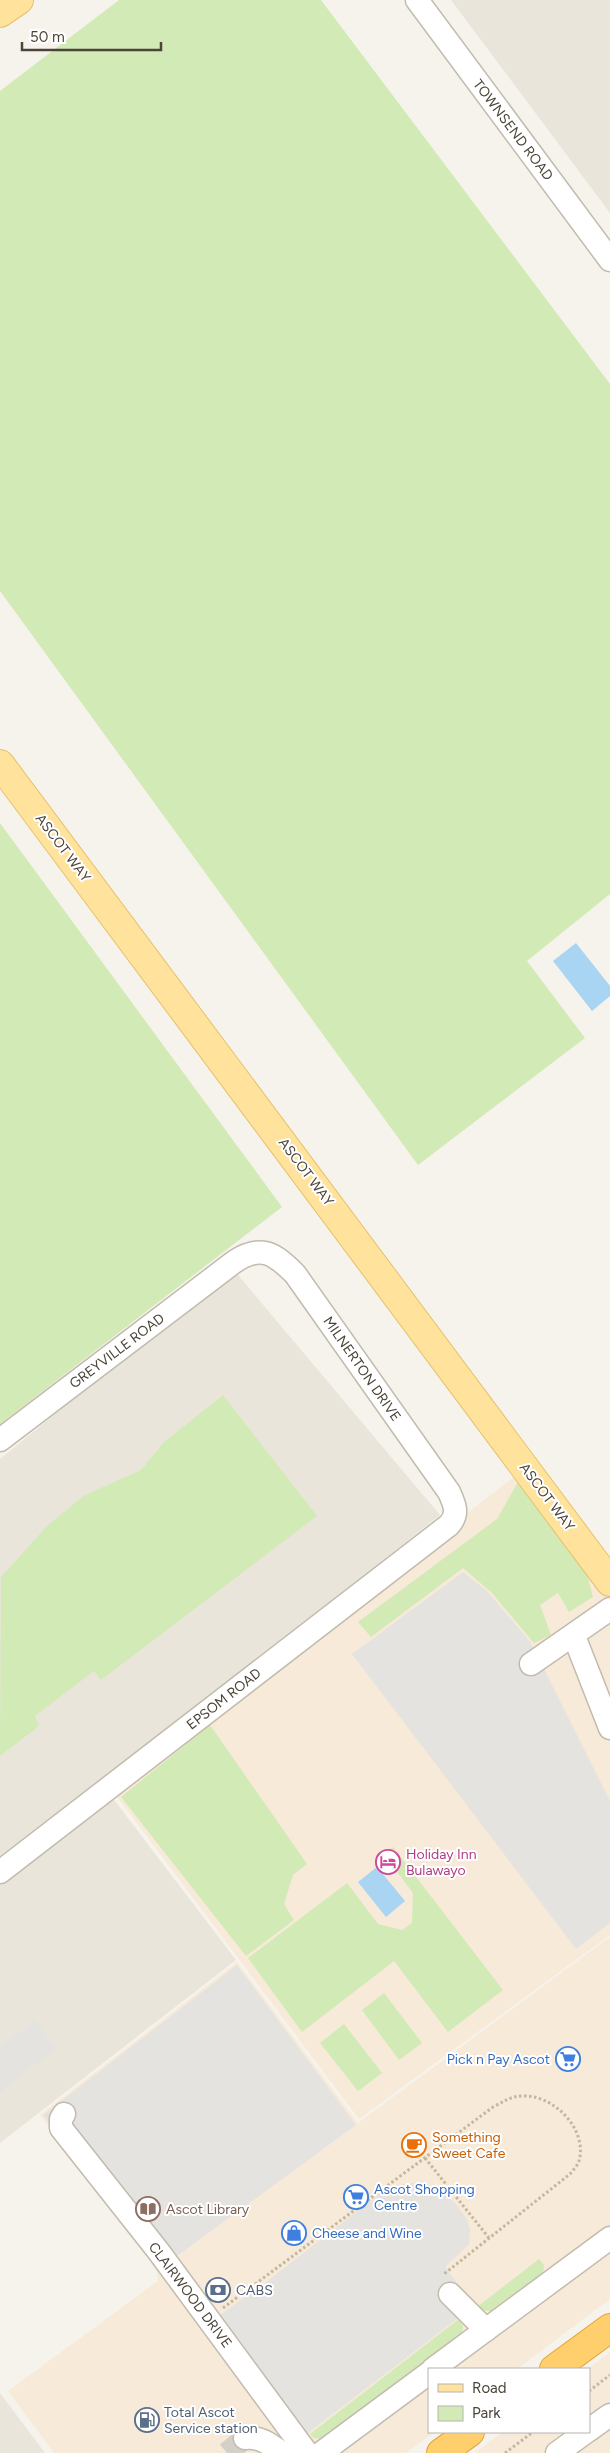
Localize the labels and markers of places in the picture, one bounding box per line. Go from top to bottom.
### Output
place label: Holiday Inn Bulawayo [406,1846,477,1879]
hotel icon: Holiday Inn Bulawayo [375,1849,401,1875]
supermarket icon: Pick n Pay Ascot [555,2046,581,2072]
place label: Pick n Pay Ascot [447,2051,550,2068]
place label: Something Sweet Cafe [432,2129,506,2162]
cafe icon: Something Sweet Cafe [401,2132,427,2158]
place label: Ascot Shopping Centre [374,2181,475,2214]
supermarket icon: Ascot Shopping Centre [343,2184,369,2210]
library icon: Ascot Library [135,2196,161,2222]
place label: Ascot Library [166,2201,250,2218]
shop icon: Cheese and Wine [281,2220,307,2246]
place label: Cheese and Wine [312,2225,422,2242]
bank icon: CABS [205,2277,231,2303]
place label: CABS [236,2282,273,2299]
place label: Total Ascot Service station [164,2404,258,2437]
fuel station icon: Total Ascot Service station [134,2407,160,2433]

